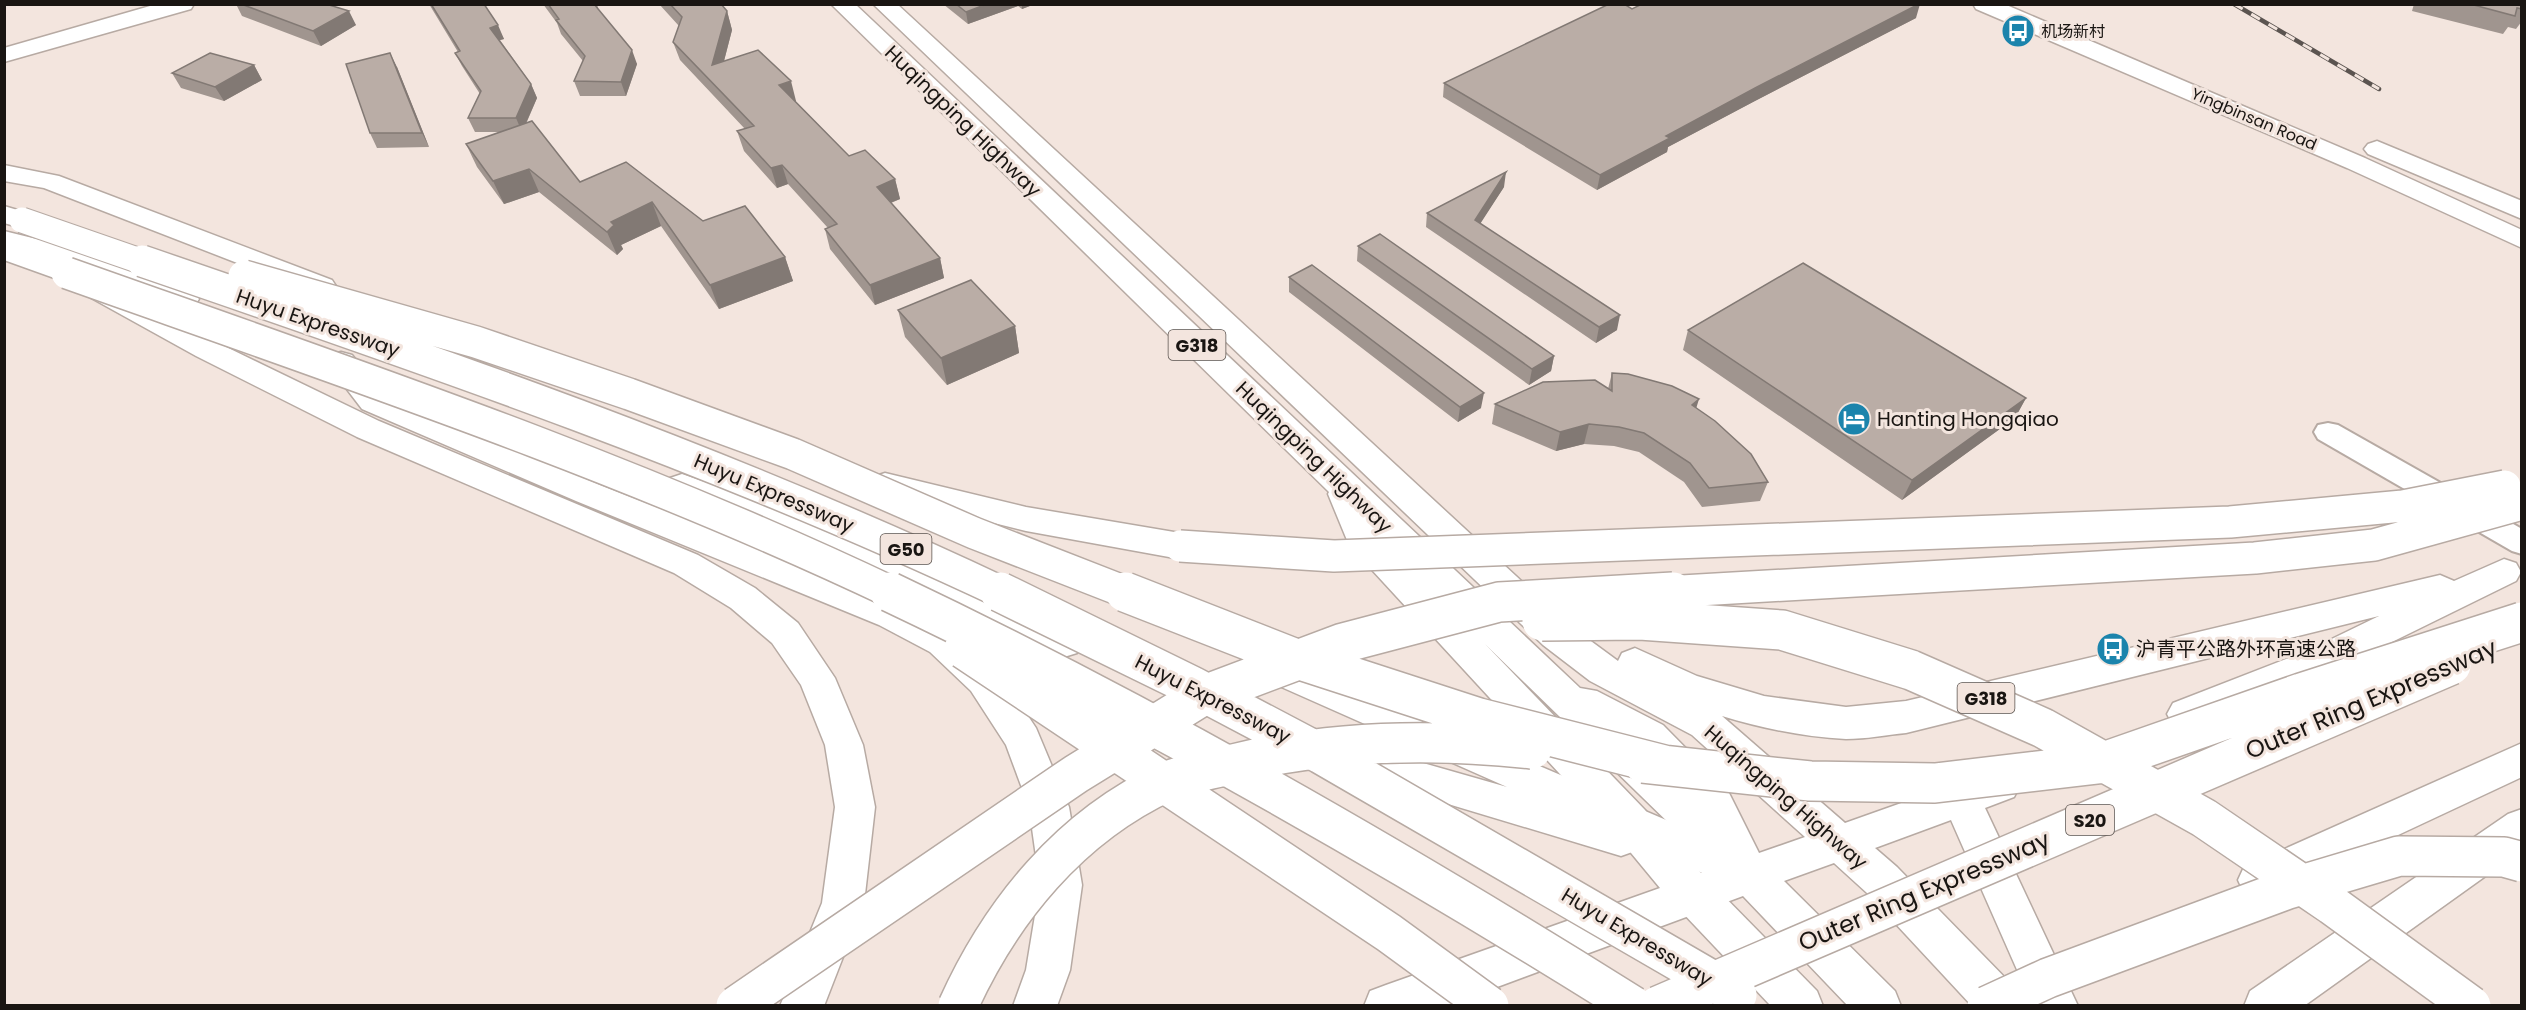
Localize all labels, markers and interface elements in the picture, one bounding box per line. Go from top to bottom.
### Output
bus stop icon: 机场新村 [2000,13,2036,49]
place label: 机场新村 [2041,20,2105,43]
street label: Huqingping Highway [879,39,1047,203]
street label: Yingbinsan Road [2188,82,2320,156]
street label: Huyu Expressway [232,282,404,364]
road number: G318 [1168,330,1226,360]
street label: Huqingping Highway [1230,375,1398,539]
hotel icon: Hanting Hongqiao [1836,401,1872,437]
place label: Hanting Hongqiao [1877,405,2059,433]
street label: Huyu Expressway [690,447,858,539]
road number: G50 [880,534,932,564]
bus stop icon: 沪青平公路外环高速公路 [2095,631,2131,667]
street label: Outer Ring Expressway [2240,631,2502,767]
place label: 沪青平公路外环高速公路 [2136,635,2356,663]
street label: Huyu Expressway [1130,648,1296,750]
road number: G318 [1958,683,2014,713]
street label: Huqingping Highway [1698,718,1874,876]
road number: S20 [2066,805,2114,835]
street label: Outer Ring Expressway [1793,823,2055,959]
street label: Huyu Expressway [1556,881,1718,993]

